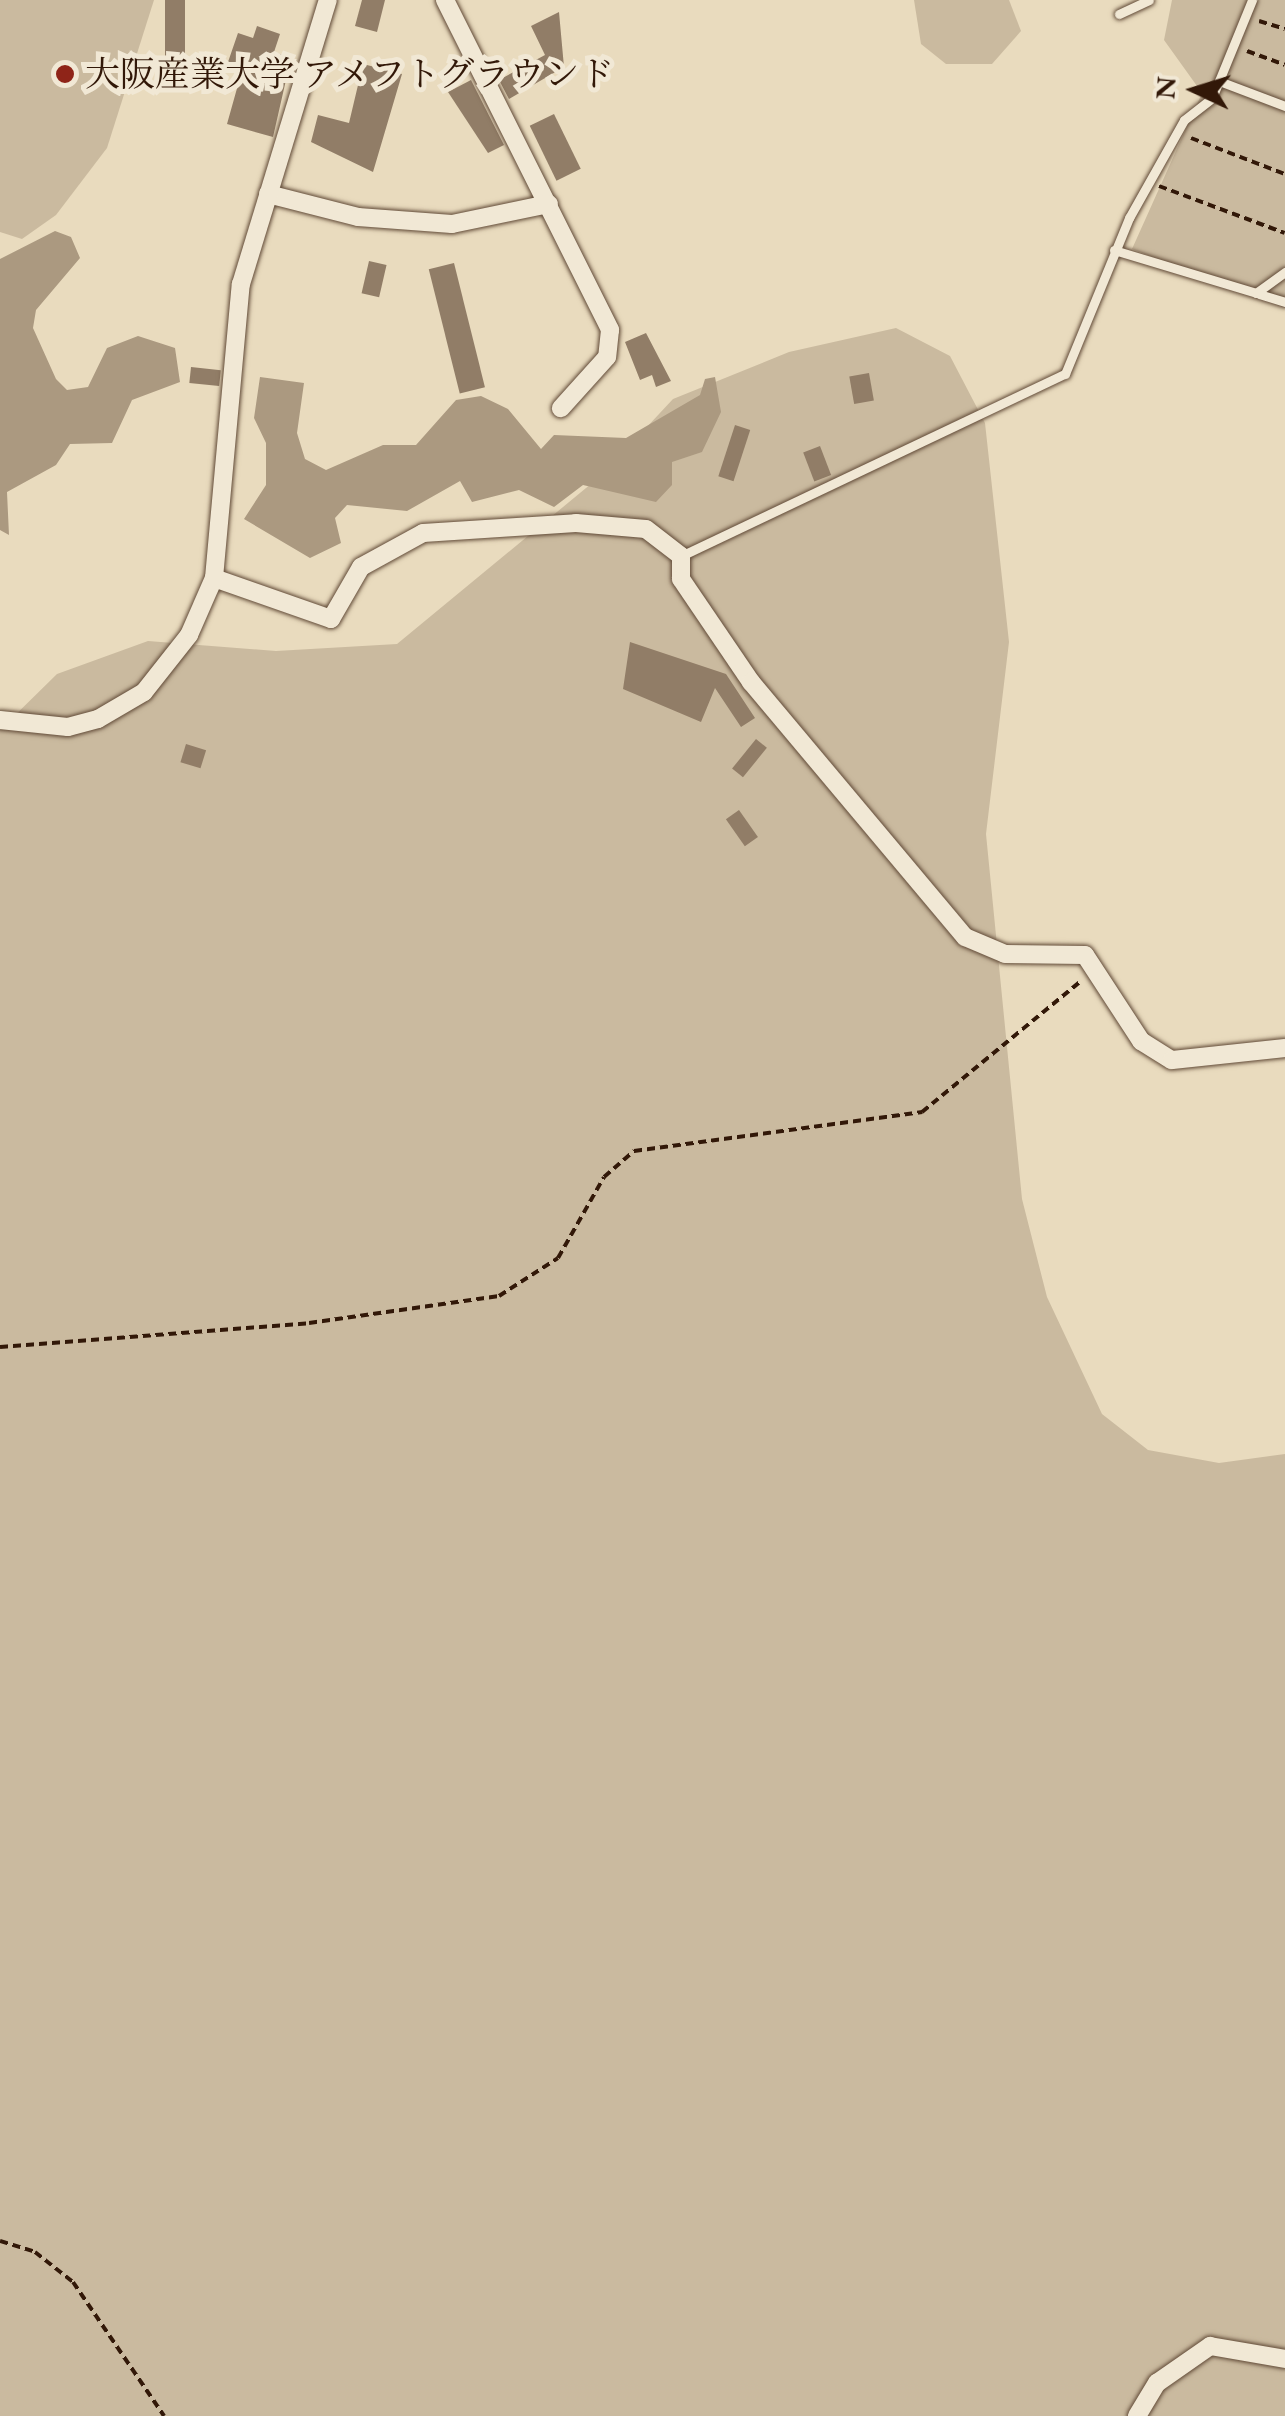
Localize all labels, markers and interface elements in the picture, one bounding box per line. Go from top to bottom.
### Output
north arrow [1145,40,1245,140]
place label: 大阪産業大学 アメフトグラウンド [85,53,617,95]
marker: 大阪産業大学 アメフトグラウンド [54,63,76,85]
text: N [1146,75,1184,100]

